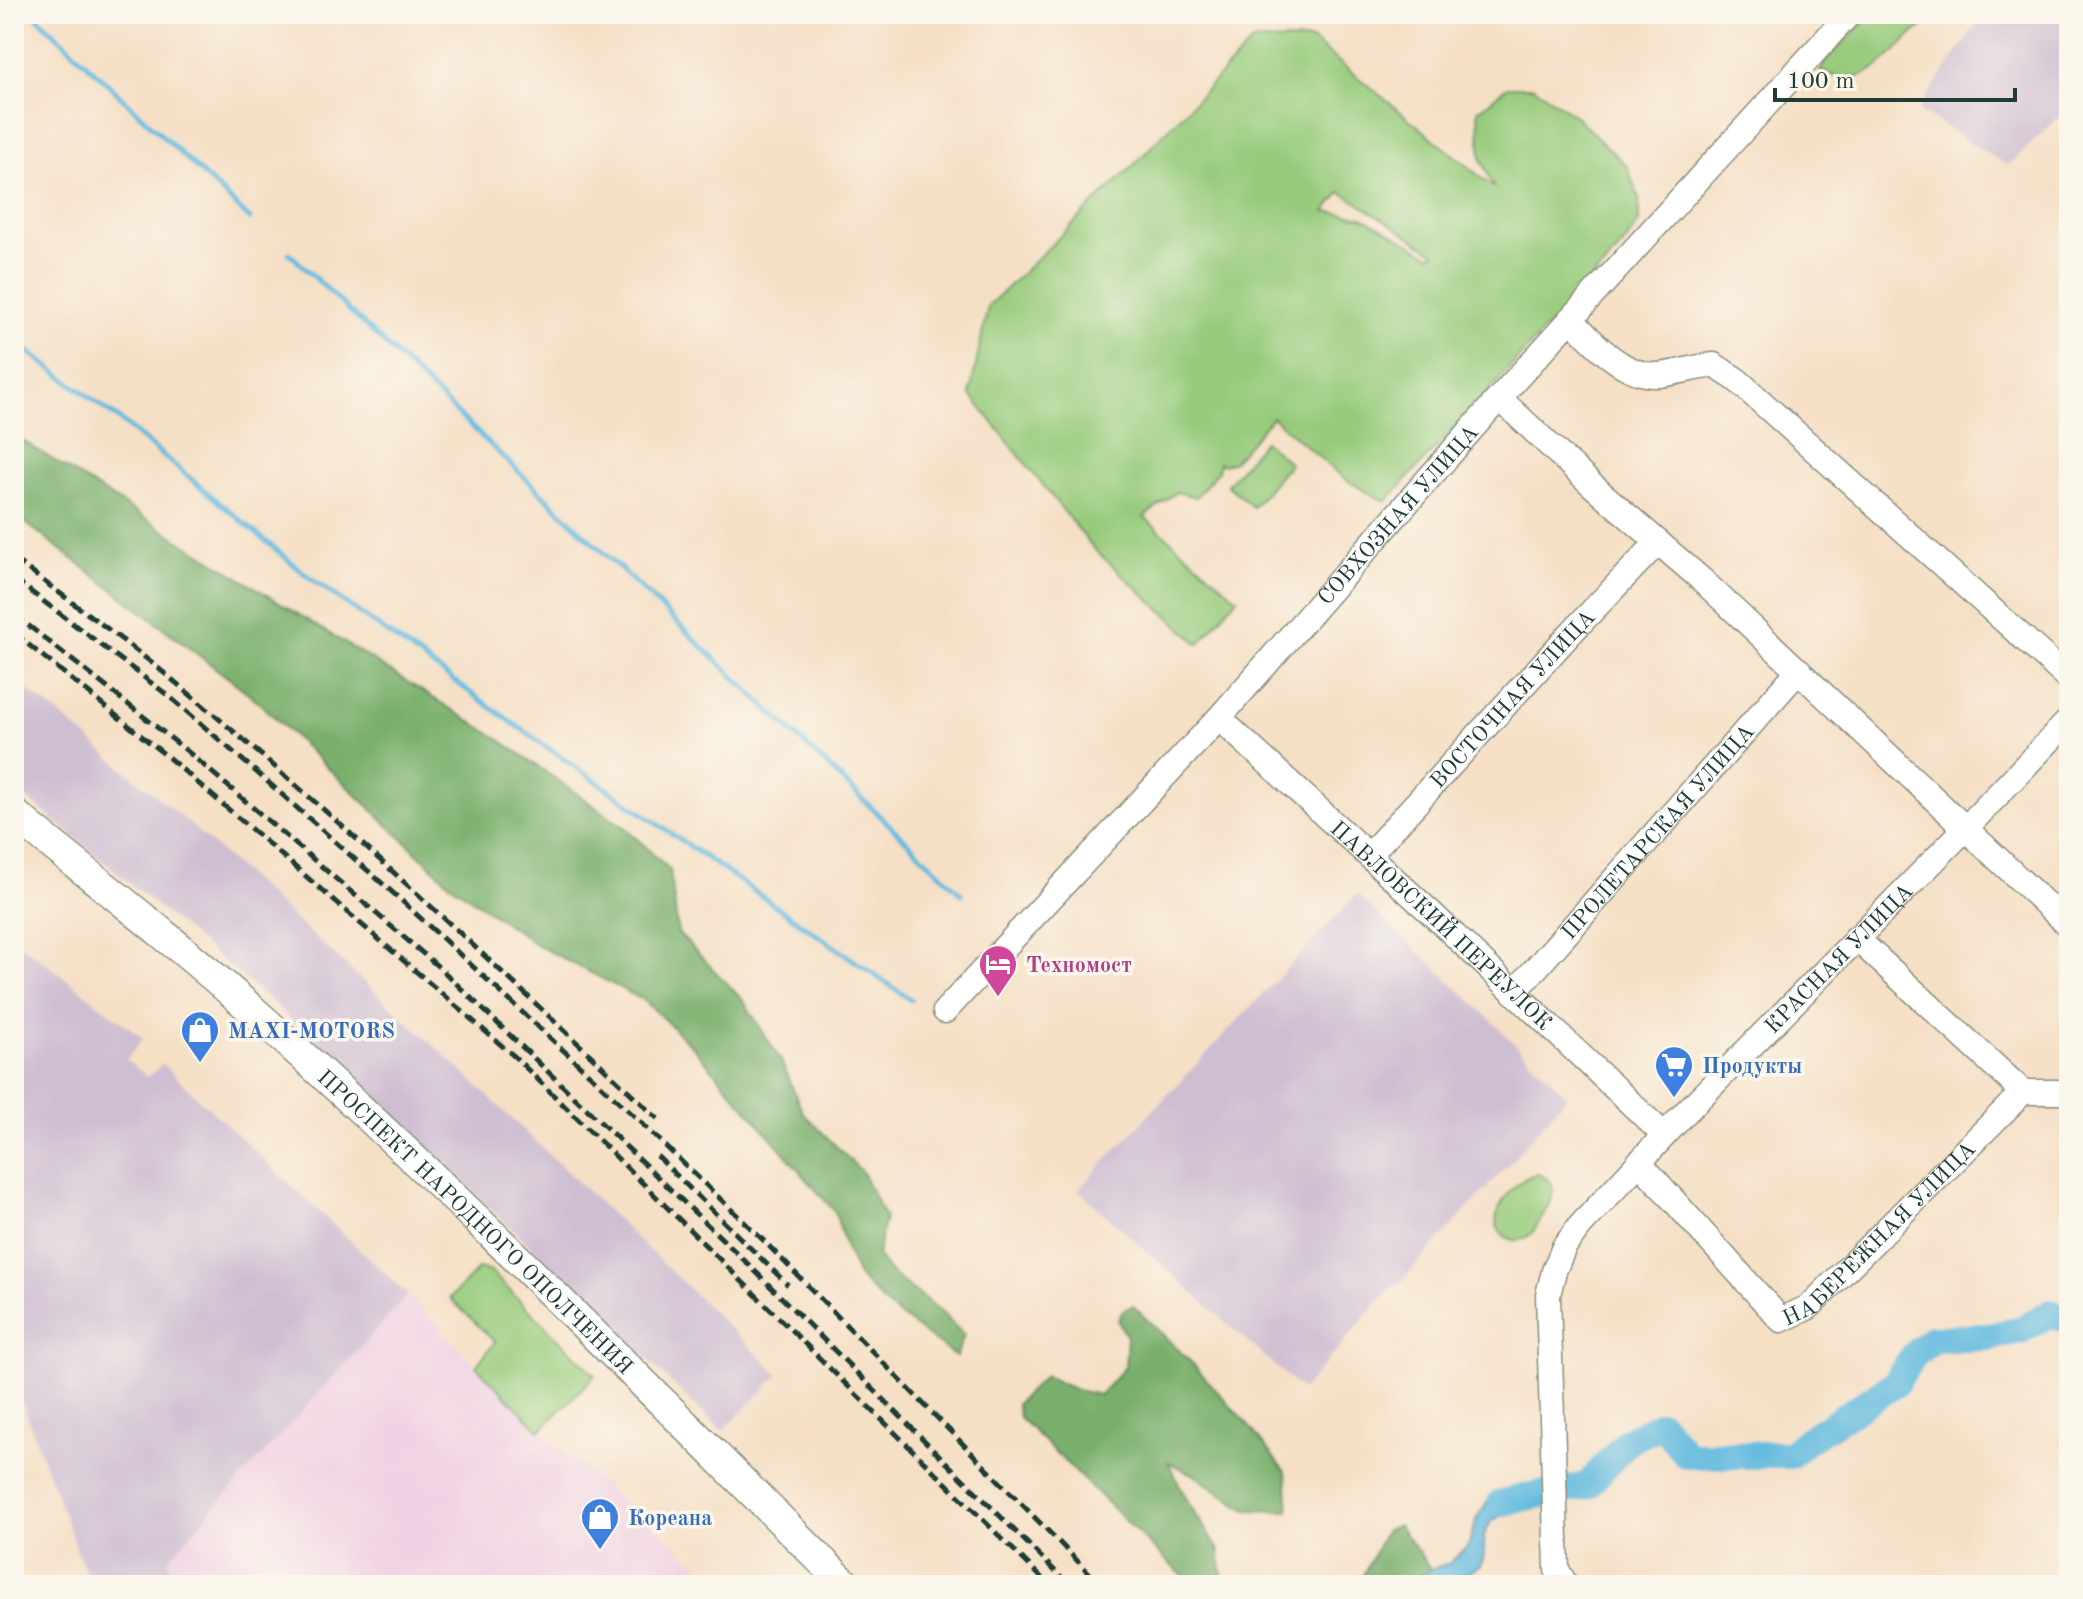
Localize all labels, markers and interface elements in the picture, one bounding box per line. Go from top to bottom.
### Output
scale bar [1775,52,2015,102]
text: 100 m [1787,70,1855,94]
street label: СОВХОЗНАЯ УЛИЦА [1315,421,1483,610]
street label: ВОСТОЧНАЯ УЛИЦА [1427,606,1600,793]
street label: ПРОЛЕТАРСКАЯ УЛИЦА [1558,721,1759,944]
street label: ПАВЛОВСКИЙ ПЕРЕУЛОК [1326,818,1555,1035]
street label: КРАСНАЯ УЛИЦА [1761,880,1918,1038]
hotel icon: Техномост [977,943,1019,998]
place label: Техномост [1026,955,1132,977]
shop icon: MAXI-MOTORS [179,1009,221,1064]
place label: MAXI-MOTORS [228,1021,395,1043]
supermarket icon: Продукты [1653,1044,1695,1099]
place label: Продукты [1702,1056,1802,1078]
street label: ПРОСПЕКТ НАРОДНОГО ОПОЛЧЕНИЯ [313,1066,636,1379]
street label: НАБЕРЕЖНАЯ УЛИЦА [1780,1138,1980,1331]
shop icon: Кореана [579,1496,621,1551]
place label: Кореана [628,1508,712,1530]

